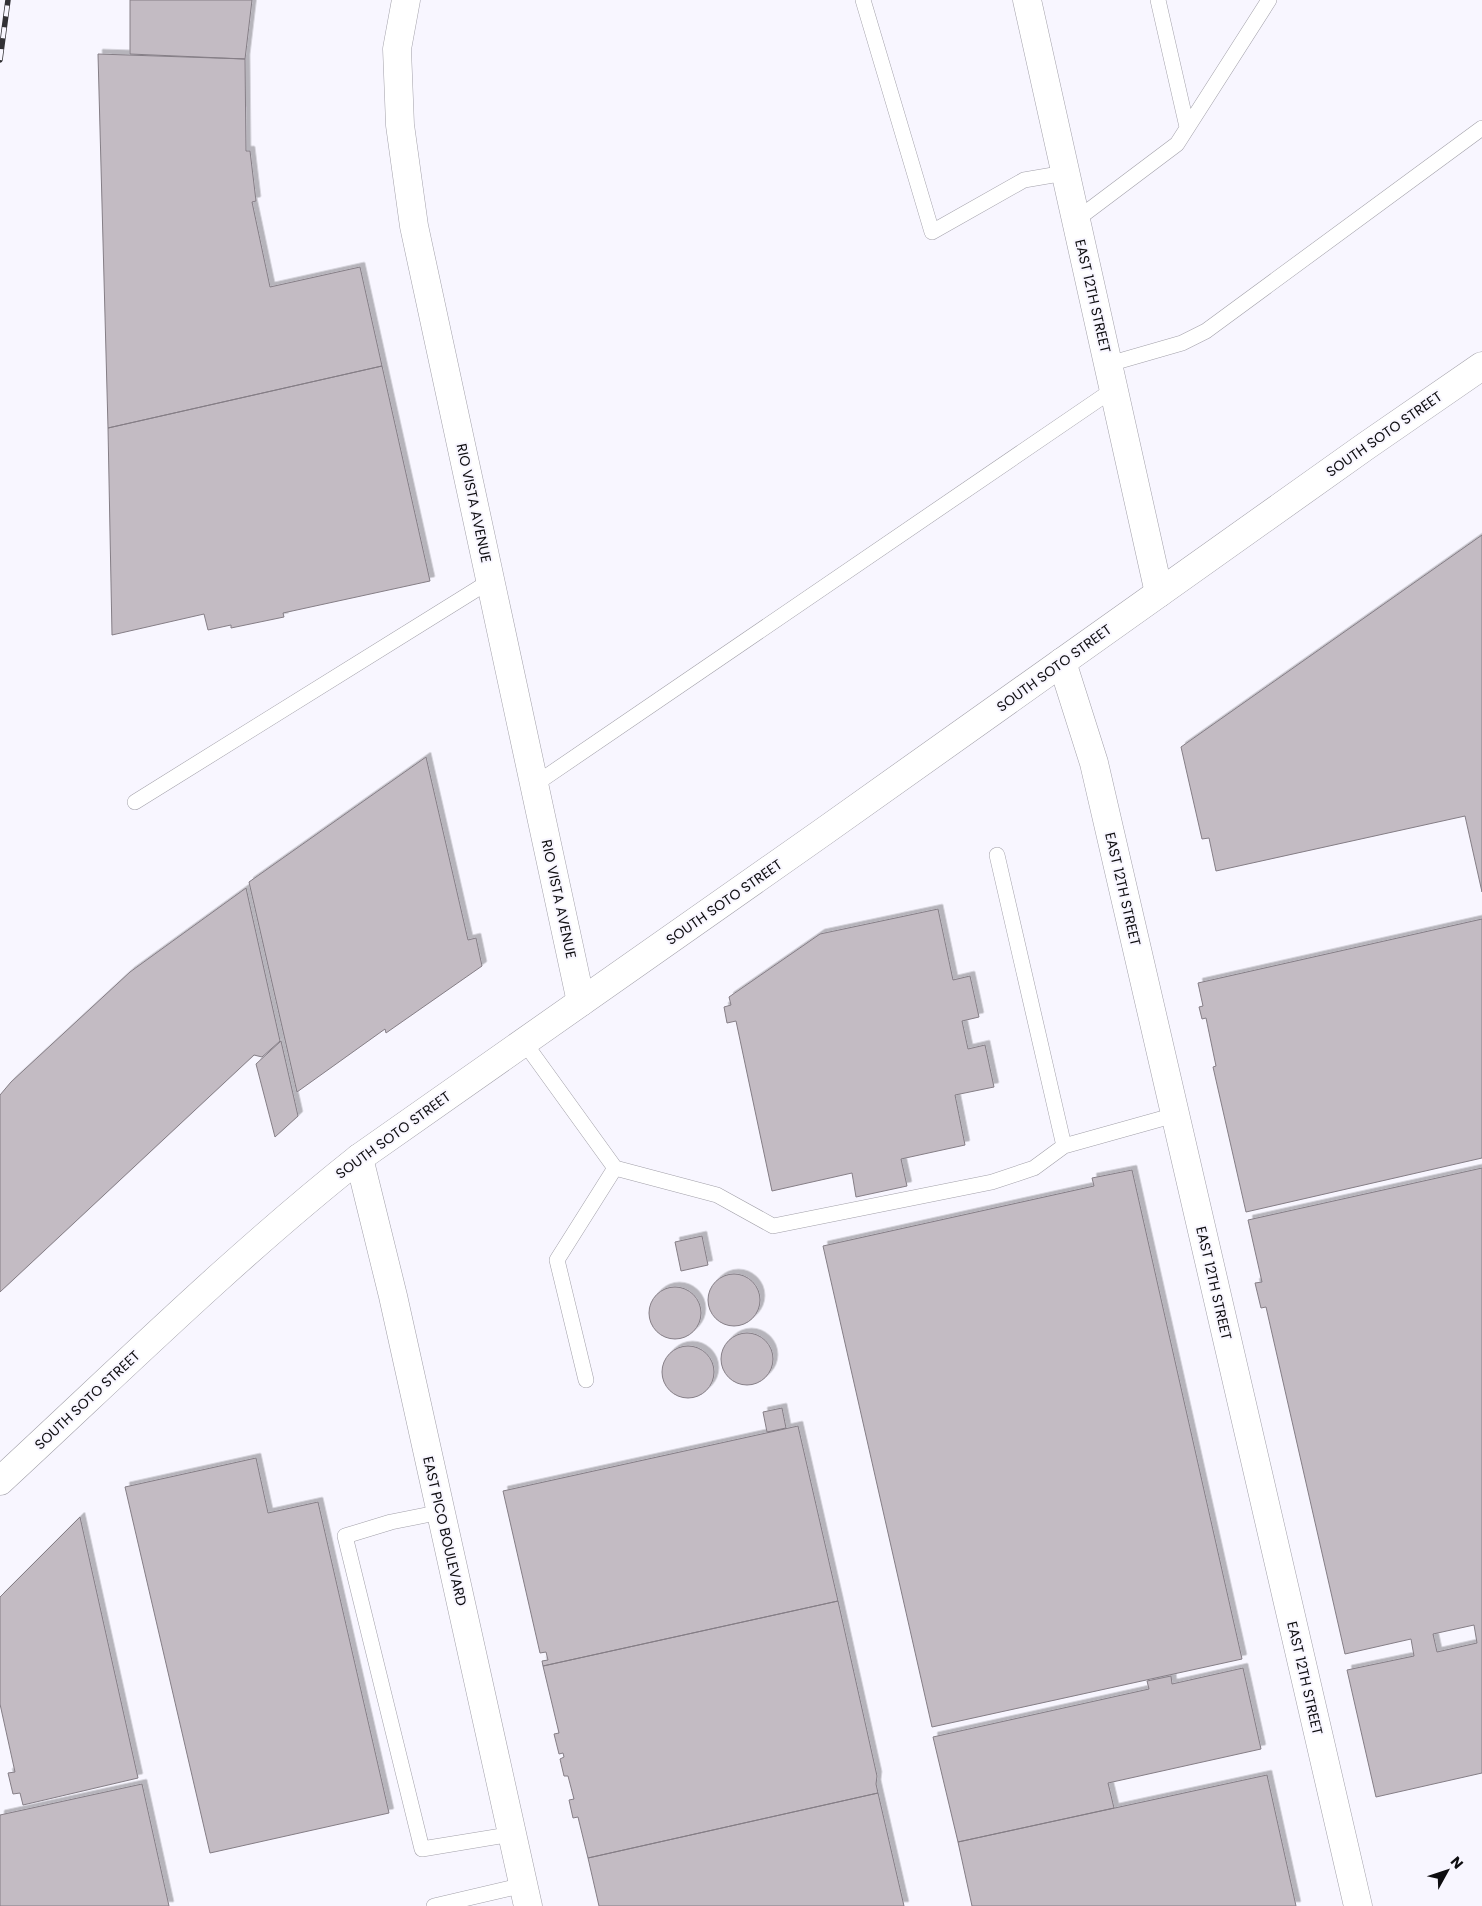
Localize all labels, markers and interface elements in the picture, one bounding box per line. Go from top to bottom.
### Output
street label: EAST 12TH STREET [1070,237,1116,355]
street label: SOUTH SOTO STREET [1322,386,1446,482]
street label: RIO VISTA AVENUE [452,442,496,564]
street label: SOUTH SOTO STREET [993,619,1116,716]
street label: EAST 12TH STREET [1100,830,1146,948]
street label: RIO VISTA AVENUE [537,838,581,960]
street label: SOUTH SOTO STREET [662,854,786,950]
street label: SOUTH SOTO STREET [332,1086,455,1183]
street label: EAST 12TH STREET [1191,1224,1237,1342]
street label: SOUTH SOTO STREET [30,1346,144,1454]
street label: EAST PICO BOULEVARD [418,1454,472,1608]
street label: EAST 12TH STREET [1282,1619,1328,1737]
north arrow [1422,1846,1472,1896]
text: N [1446,1852,1468,1873]

